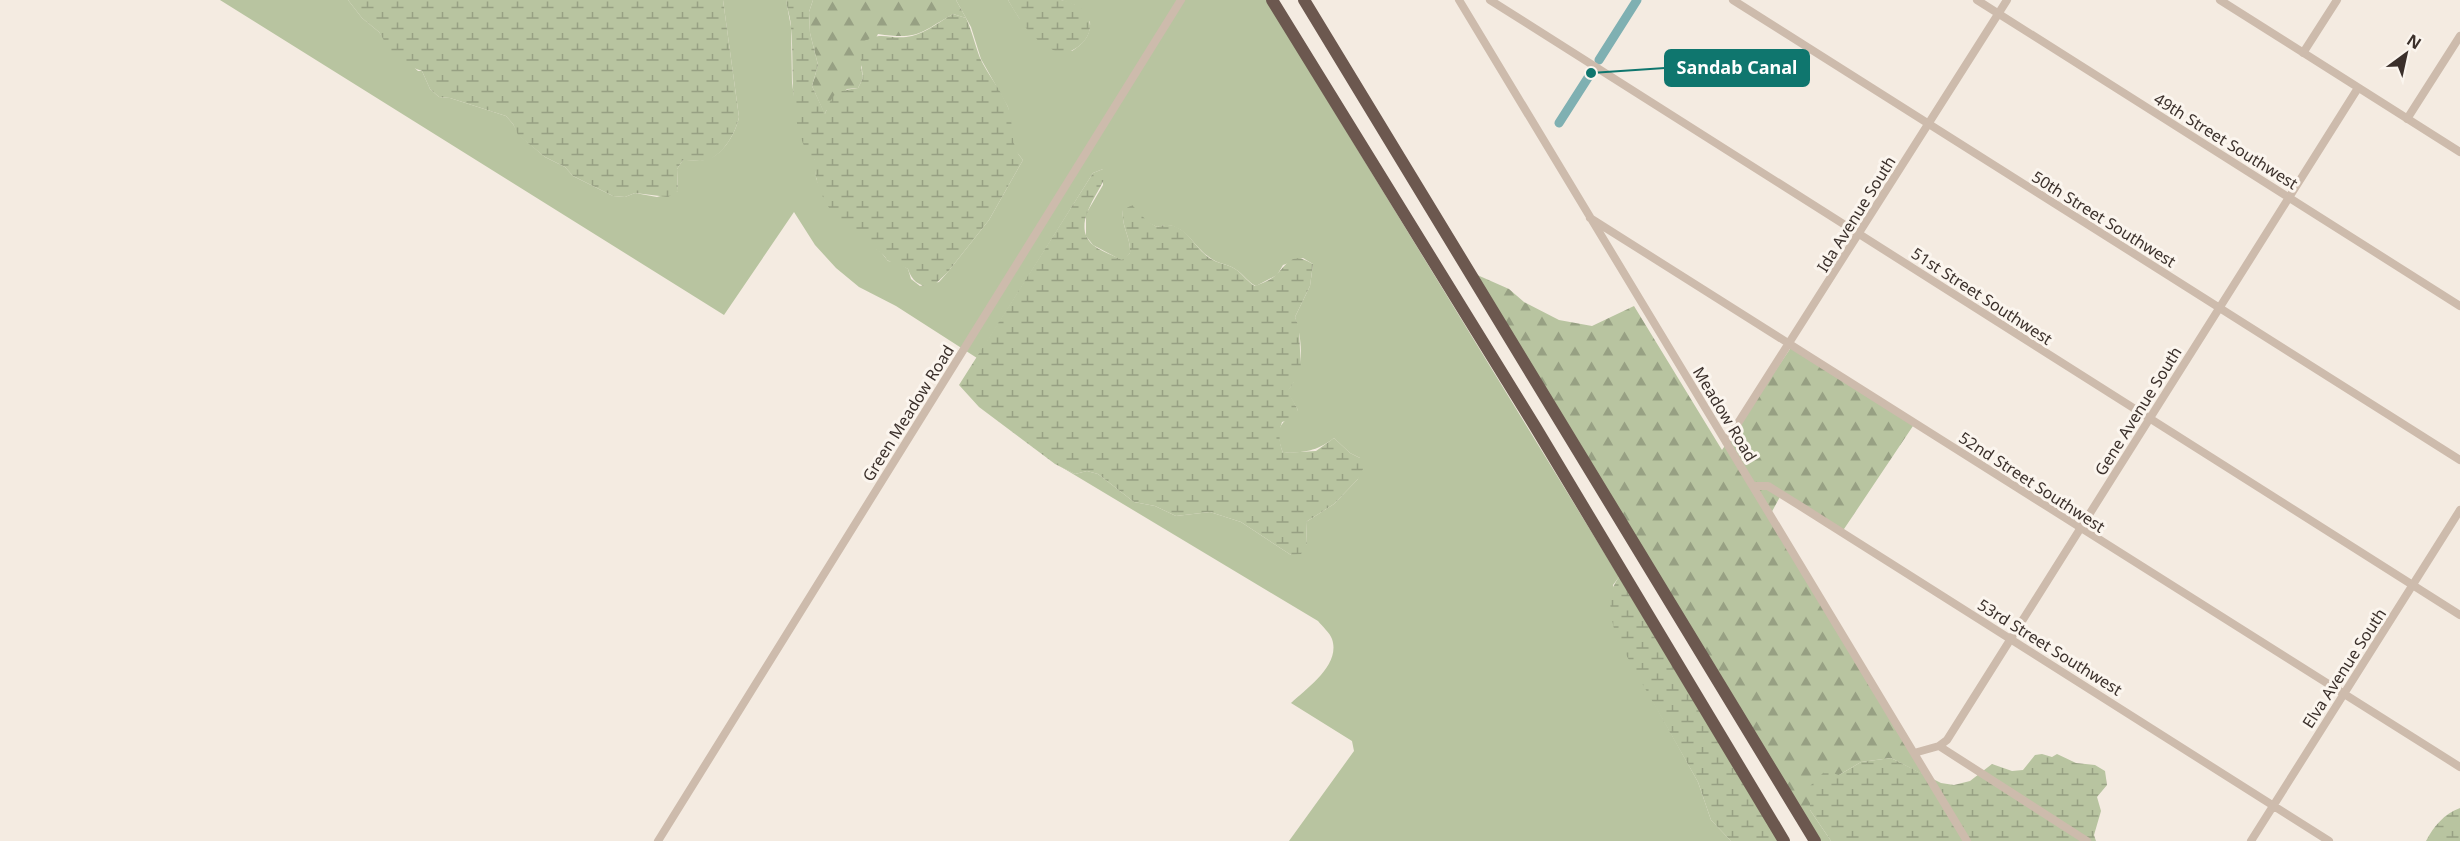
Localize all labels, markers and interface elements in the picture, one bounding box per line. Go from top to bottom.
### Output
north arrow [2376,24,2436,84]
text: N [2403,29,2426,54]
callout: Sandab Canal [1665,50,1809,86]
text: Sandab Canal [1677,55,1797,79]
street label: 49th Street Southwest [2150,88,2302,194]
street label: Ida Avenue South [1811,152,1901,276]
street label: 50th Street Southwest [2028,166,2180,272]
street label: 51st Street Southwest [1907,242,2057,350]
street label: Green Meadow Road [857,341,959,485]
street label: Gene Avenue South [2089,342,2187,480]
street label: Meadow Road [1688,363,1762,465]
street label: 52nd Street Southwest [1955,426,2109,538]
street label: 53rd Street Southwest [1974,594,2127,701]
street label: Elva Avenue South [2297,604,2391,732]

